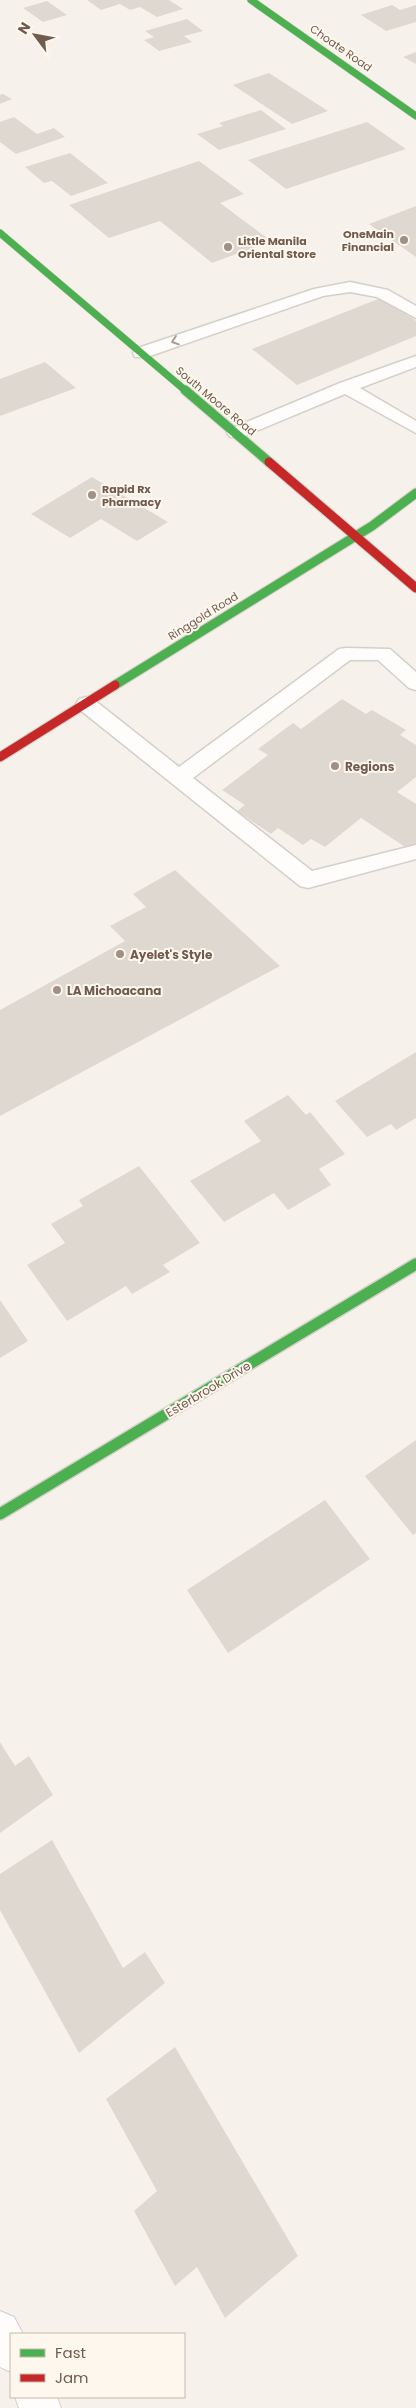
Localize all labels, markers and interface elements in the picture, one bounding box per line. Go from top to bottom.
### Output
north arrow [10,10,60,60]
text: N [13,18,35,38]
street label: Choate Road [307,21,375,75]
place label: OneMain Financial [342,226,394,255]
place label: Little Manila Oriental Store [238,233,316,262]
marker: OneMain Financial [398,234,410,246]
marker: Little Manila Oriental Store [222,241,234,253]
one-way arrow [171,336,180,346]
street label: South Moore Road [172,363,260,439]
place label: Rapid Rx Pharmacy [102,481,161,510]
marker: Rapid Rx Pharmacy [86,489,98,501]
street label: Ringgold Road [165,588,241,644]
place label: Regions [345,758,395,775]
marker: Regions [329,760,341,772]
place label: Ayelet's Style [130,946,213,963]
marker: Ayelet's Style [114,948,126,960]
place label: LA Michoacana [67,982,161,999]
marker: LA Michoacana [51,984,63,996]
street label: Esterbrook Drive [162,1357,254,1421]
legend [10,2333,185,2398]
text: Fast [55,2342,86,2363]
text: Jam [55,2367,89,2388]

